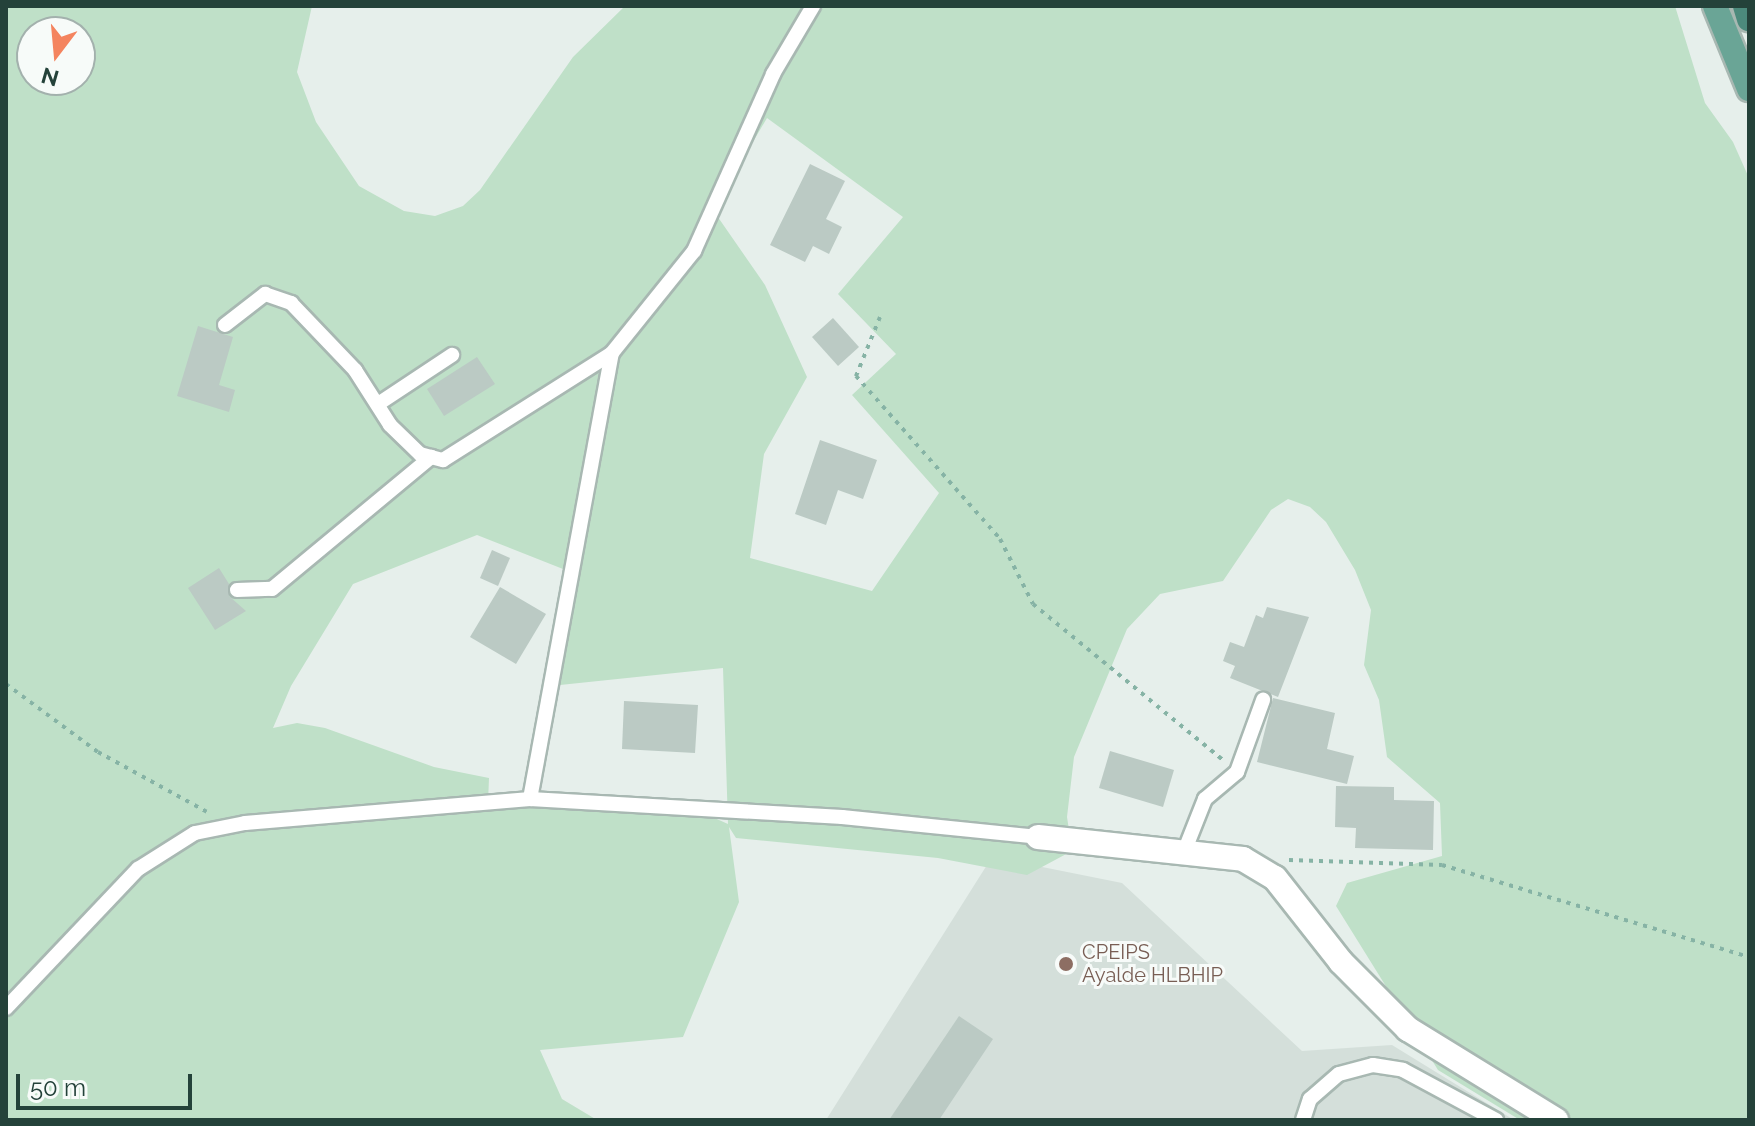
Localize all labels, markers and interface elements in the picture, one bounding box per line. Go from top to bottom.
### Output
north arrow [16,16,96,96]
text: N [38,62,62,92]
place label: CPEIPS Ayalde HLBHIP [1082,940,1223,987]
marker: CPEIPS Ayalde HLBHIP [1057,955,1075,973]
scale bar [20,1058,196,1108]
text: 50 m [30,1073,86,1102]

